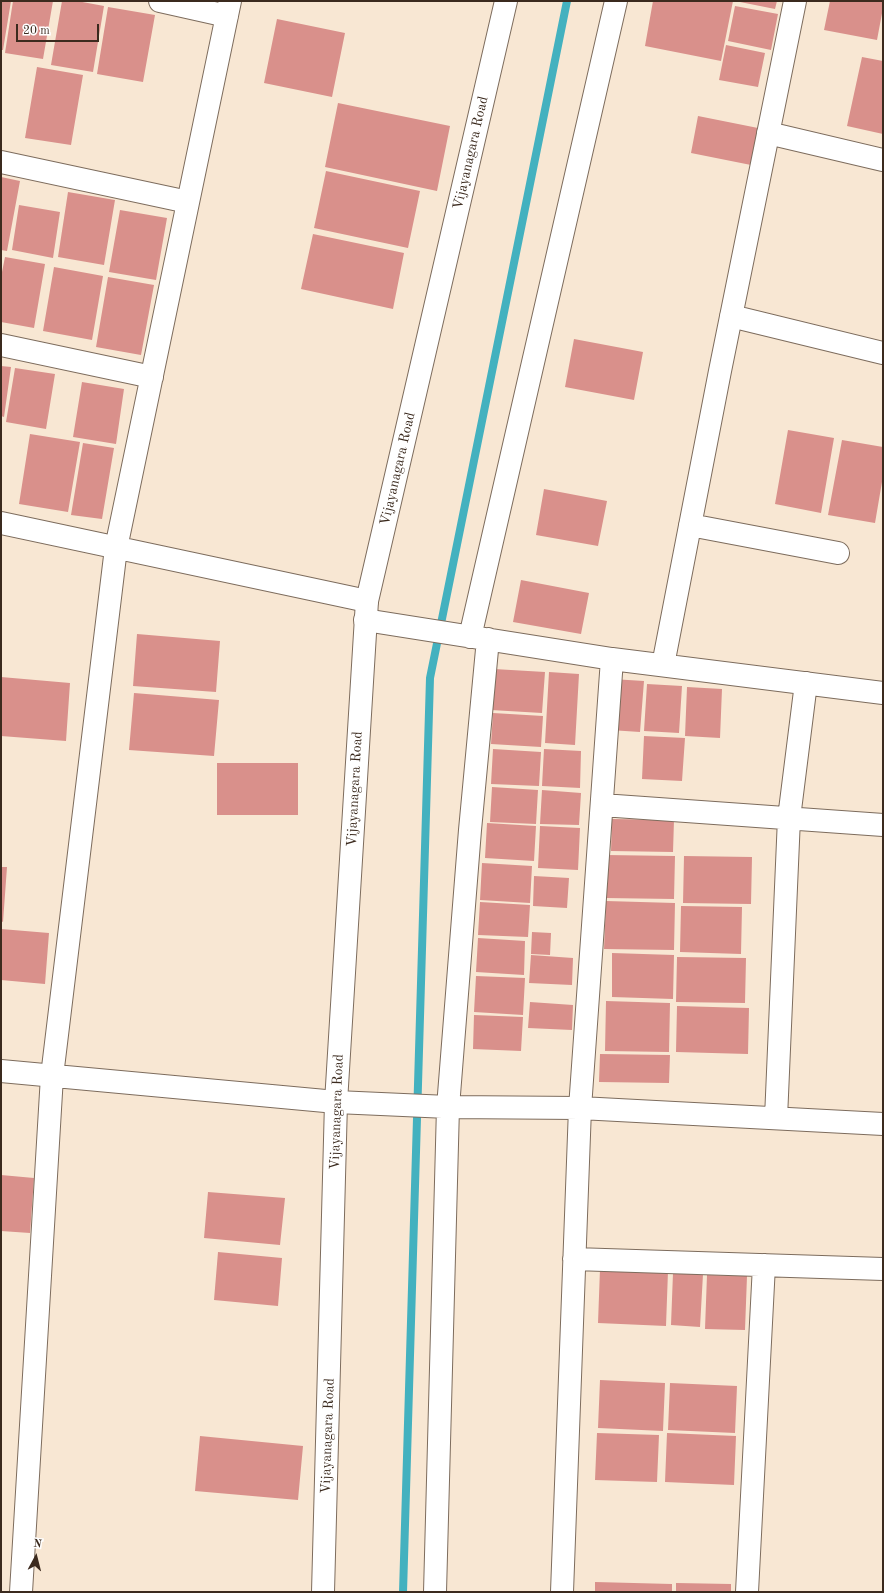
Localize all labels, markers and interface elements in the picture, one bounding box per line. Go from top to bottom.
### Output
scale bar [18,16,101,42]
text: 20 m [23,25,50,37]
street label: Vijayanagara Road [450,95,492,211]
street label: Vijayanagara Road [377,411,419,527]
street label: Vijayanagara Road [344,731,366,847]
street label: Vijayanagara Road [327,1054,347,1170]
street label: Vijayanagara Road [318,1378,338,1494]
north arrow [16,1537,56,1577]
text: N [33,1539,42,1551]

